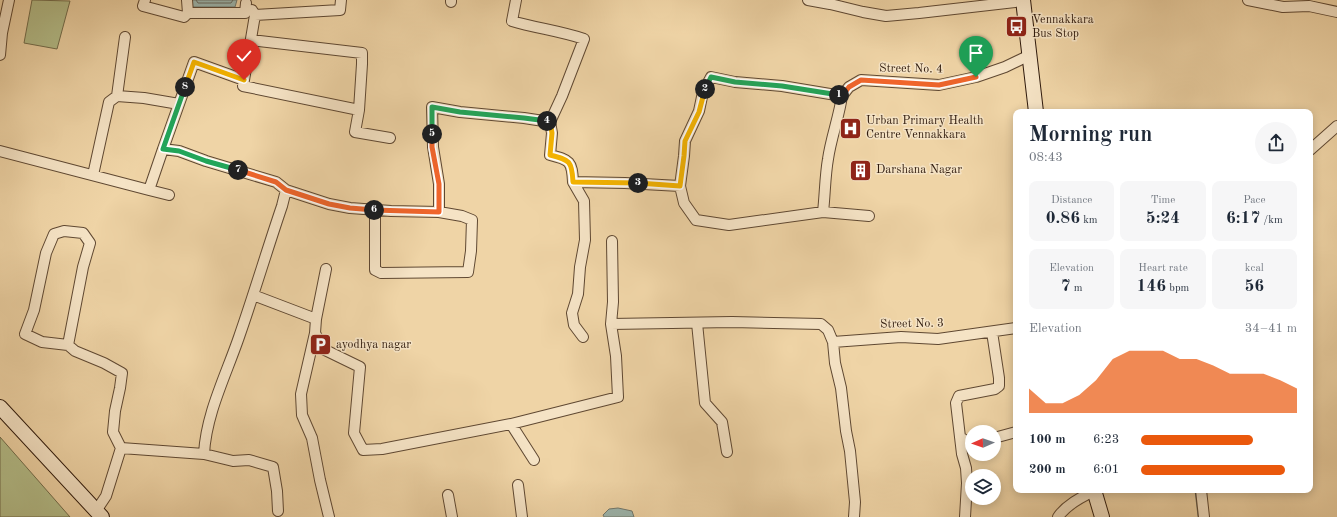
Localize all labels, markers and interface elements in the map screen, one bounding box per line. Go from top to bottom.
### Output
bus stop icon: Vennakkara Bus Stop [1003,14,1029,40]
place label: Vennakkara Bus Stop [1032,14,1094,40]
pin [959,36,993,77]
pin [227,39,261,80]
icon: arrive [965,42,987,64]
icon: check [233,45,255,67]
street label: Street No. 4 [879,62,943,76]
pin: 8 [175,77,195,97]
pin: 2 [695,79,715,99]
text: 8 [182,81,188,92]
text: 2 [702,83,708,94]
pin: 1 [829,85,849,105]
text: 1 [836,89,842,100]
pin: 4 [537,111,557,131]
text: 4 [544,115,550,126]
hospital icon: Urban Primary Health Centre Vennakkara [837,115,863,141]
place label: Urban Primary Health Centre Vennakkara [866,115,984,141]
button: share [1255,122,1297,164]
pin: 5 [422,124,442,144]
text: Morning run [1029,124,1152,146]
text: 5 [429,128,435,139]
text: 08:43 [1029,151,1063,164]
building icon: Darshana Nagar [848,157,874,183]
pin: 7 [228,160,248,180]
text: 7 [235,164,241,175]
place label: Darshana Nagar [876,164,962,176]
pin: 3 [628,173,648,193]
text: 3 [635,177,641,188]
text: Distance [1051,195,1092,206]
text: Time [1151,195,1175,206]
text: Pace [1243,195,1265,206]
pin: 6 [364,200,384,220]
text: 6 [371,204,377,215]
text: 0.86 [1046,210,1080,227]
text: 5:24 [1146,210,1180,227]
text: 6:17 [1226,210,1260,227]
text: km [1080,215,1098,226]
text: /km [1260,215,1283,226]
text: Elevation [1049,263,1094,274]
text: Heart rate [1138,263,1188,274]
text: kcal [1245,263,1264,274]
text: 7 [1061,278,1071,295]
text: 146 [1137,278,1166,295]
text: 56 [1244,278,1264,295]
text: m [1071,283,1083,294]
text: bpm [1166,283,1189,294]
street label: Street No. 3 [880,317,944,331]
text: Elevation [1029,322,1082,335]
text: 34–41 m [1245,322,1297,335]
parking icon: ayodhya nagar [307,332,333,358]
place label: ayodhya nagar [336,339,411,351]
north arrow [965,425,1001,461]
map controls [965,425,1001,505]
text: 100 m [1029,433,1066,446]
text: 6:23 [1093,433,1119,446]
text: 200 m [1029,463,1066,476]
text: 6:01 [1093,463,1119,476]
button: layers [965,469,1001,505]

